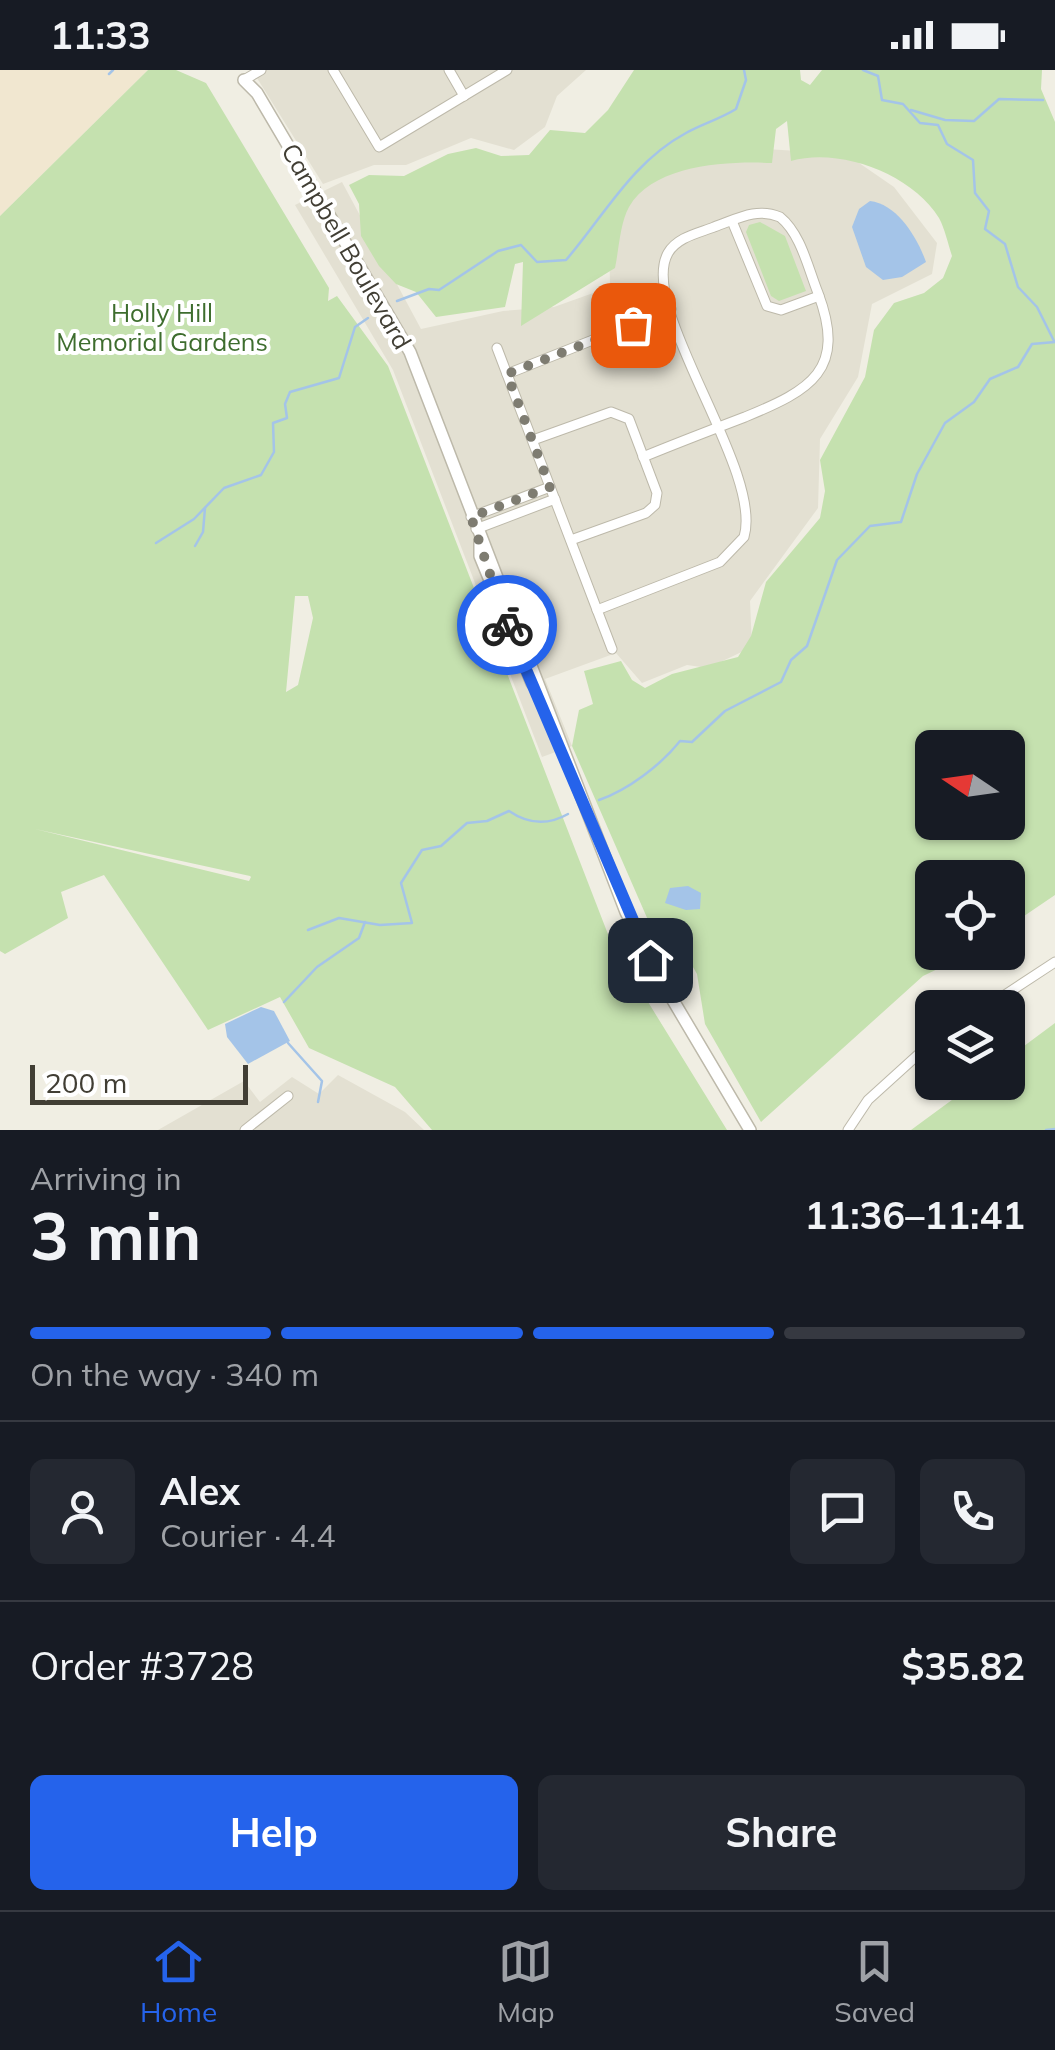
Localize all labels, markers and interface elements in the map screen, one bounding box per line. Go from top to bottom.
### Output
text: 11:33 [50,11,151,59]
street label: Campbell Boulevard [275,137,419,355]
pin [591,283,676,368]
park label: Holly Hill Memorial Gardens [56,297,268,357]
icon: bag [606,298,661,353]
courier [457,575,557,675]
icon: bike [480,598,535,653]
north arrow [915,730,1025,840]
map controls [915,730,1025,1100]
button: locate [915,860,1025,970]
pin [608,918,693,1003]
icon: home [623,933,678,988]
button: layers [915,990,1025,1100]
scale bar [30,1060,248,1104]
text: 200 m [45,1065,127,1100]
text: Arriving in [30,1158,182,1198]
text: 11:36–11:41 [805,1191,1025,1239]
text: 3 min [30,1195,201,1276]
text: On the way · 340 m [30,1354,319,1394]
button: person [30,1459,135,1564]
button: chat [790,1459,895,1564]
button: phone [920,1459,1025,1564]
text: Alex [160,1467,240,1515]
text: Courier · 4.4 [160,1515,336,1555]
text: Order #3728 [30,1642,254,1690]
text: $35.82 [902,1642,1025,1690]
button: Help [30,1775,518,1890]
button: Share [538,1775,1025,1890]
tab: Home [140,1934,217,2029]
tab: Map [497,1934,555,2029]
tab: Saved [834,1934,915,2029]

